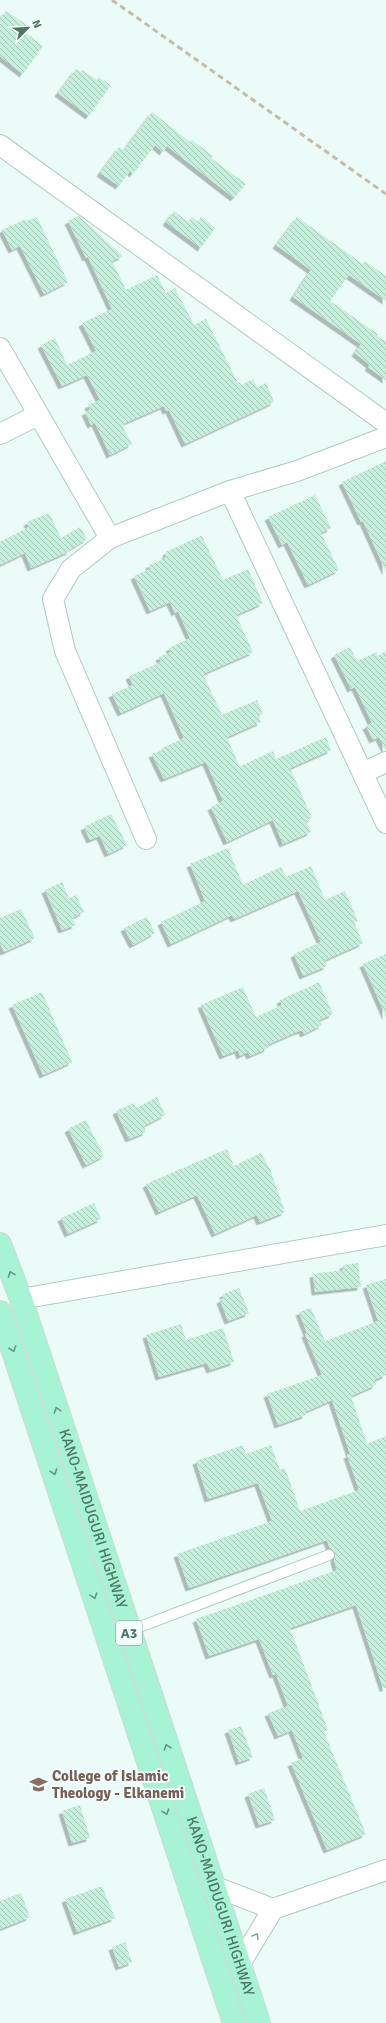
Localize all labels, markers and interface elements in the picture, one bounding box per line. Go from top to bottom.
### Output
north arrow [8,8,48,48]
text: N [29,18,44,30]
one-way arrow [8,1270,16,1277]
one-way arrow [8,1346,16,1353]
one-way arrow [53,1407,62,1414]
street label: KANO-MAIDUGURI HIGHWAY [55,1427,131,1611]
one-way arrow [49,1469,58,1476]
one-way arrow [89,1592,98,1599]
road number: A3 [116,1621,142,1645]
one-way arrow [163,1743,172,1750]
place label: College of Islamic Theology - Elkanemi [52,1767,184,1802]
school or university icon: College of Islamic Theology - Elkanemi [29,1775,49,1795]
one-way arrow [161,1809,170,1816]
street label: KANO-MAIDUGURI HIGHWAY [183,1814,259,1999]
one-way arrow [252,1933,259,1940]

